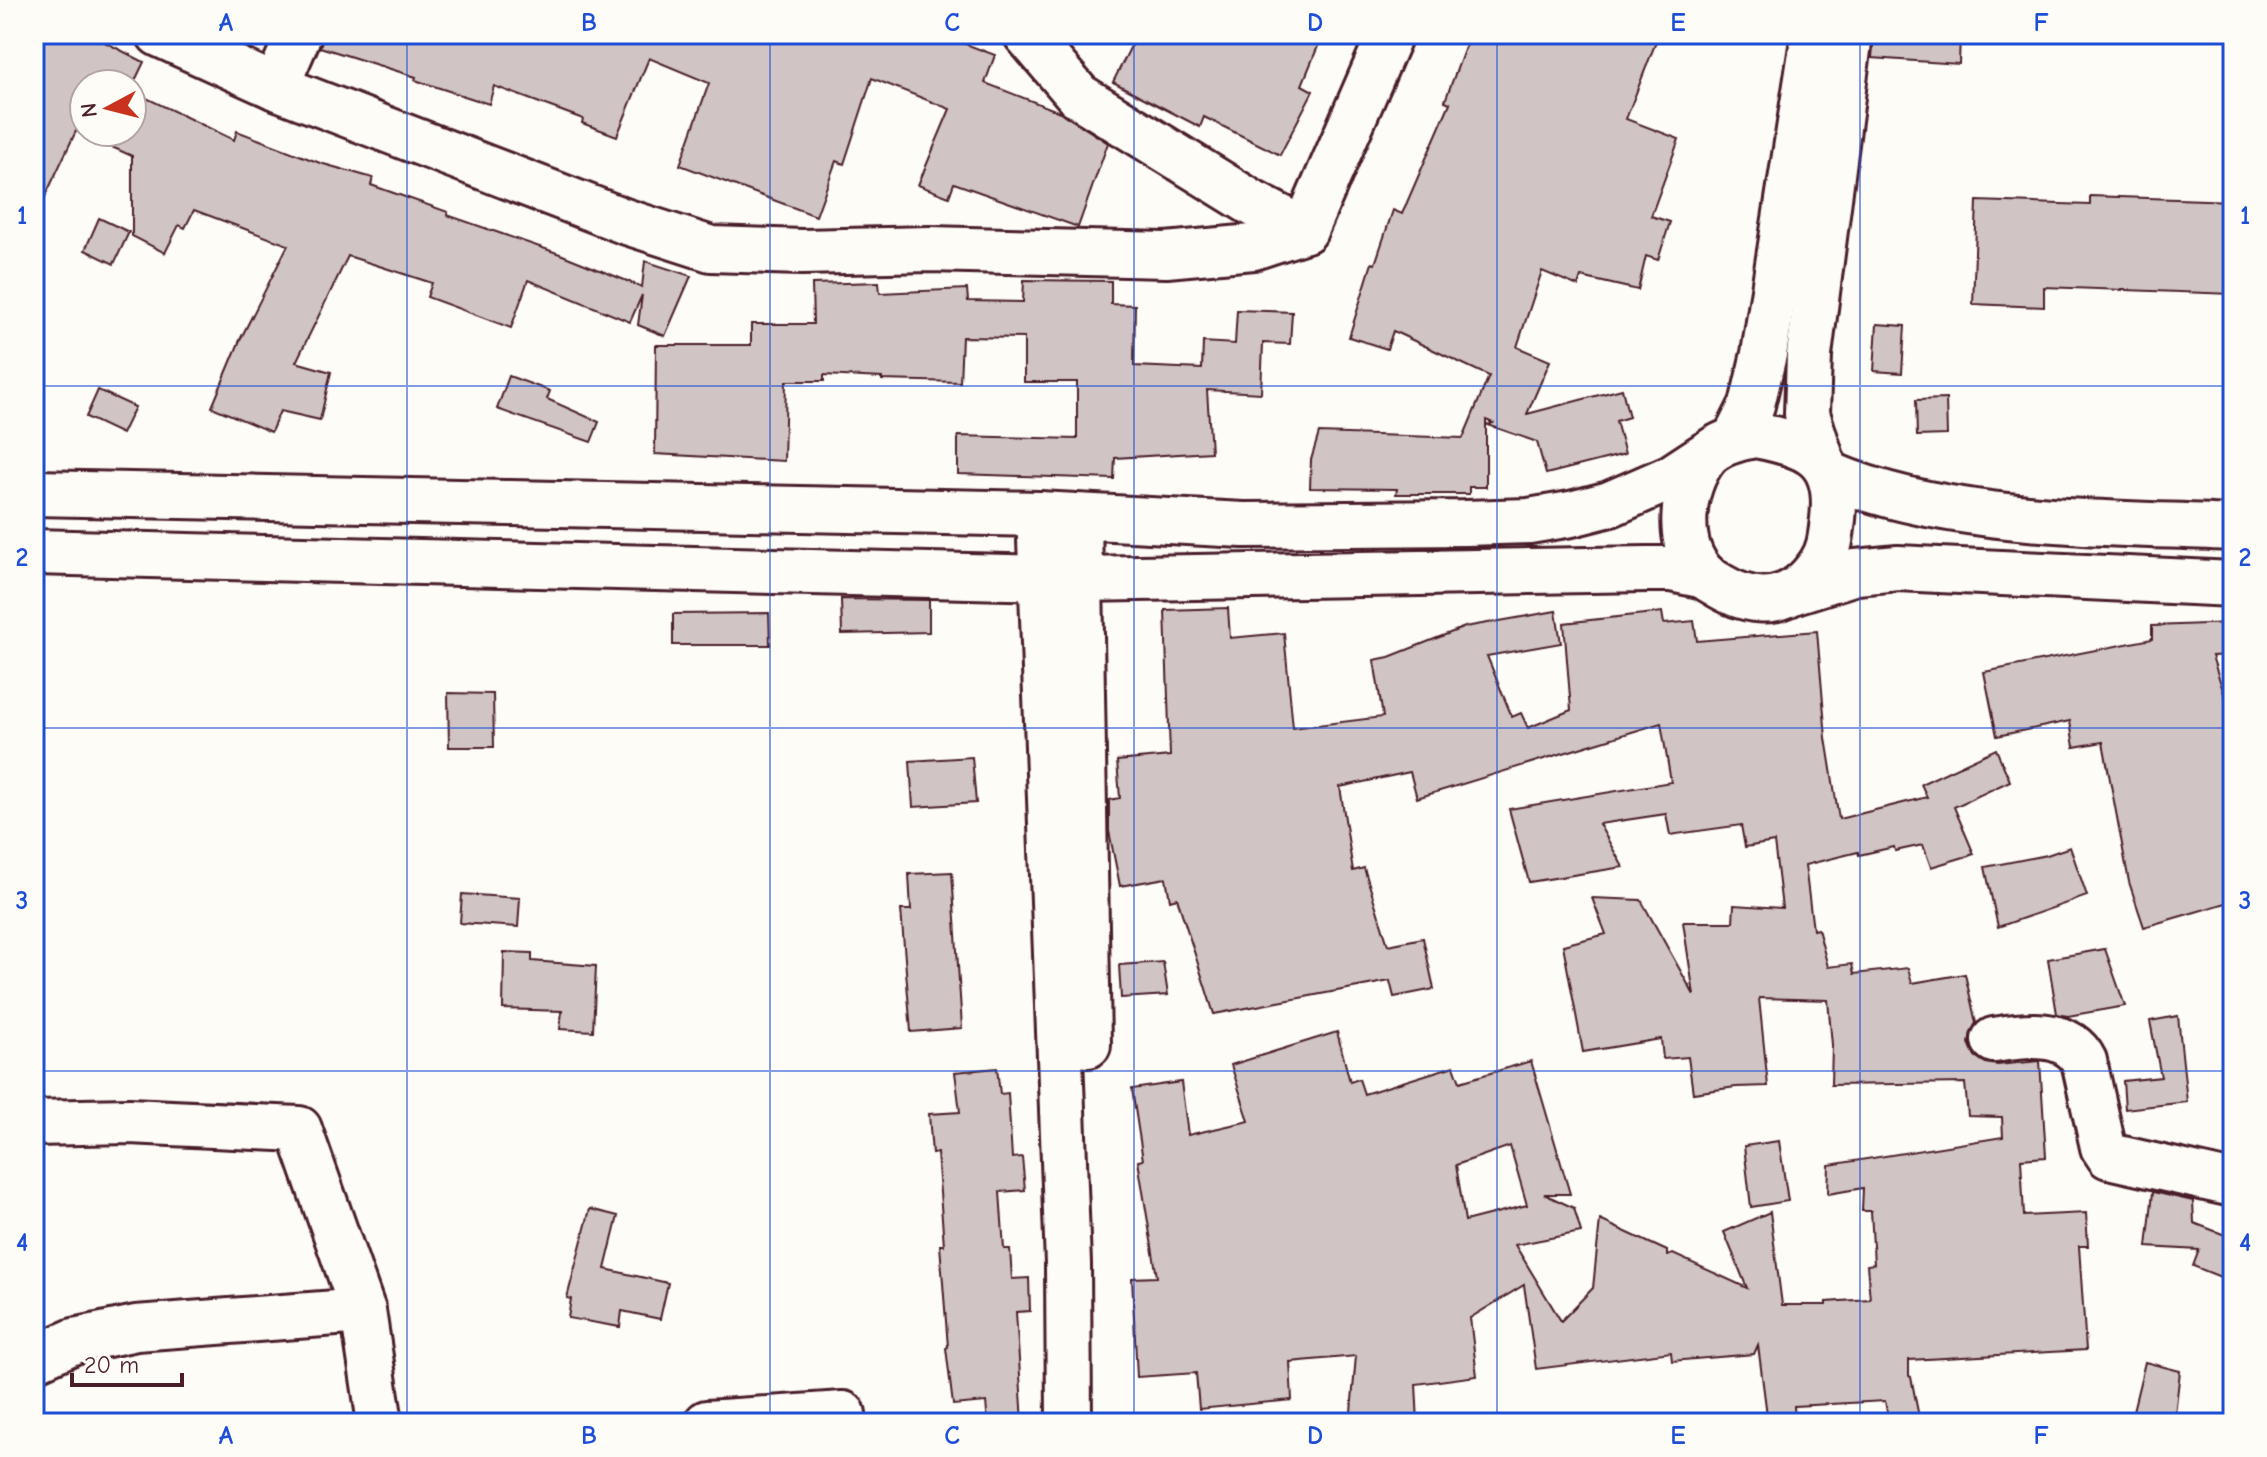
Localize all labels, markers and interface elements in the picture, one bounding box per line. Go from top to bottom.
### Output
text: A [219,8,234,38]
text: B [581,8,597,38]
text: C [944,8,960,38]
text: D [1307,8,1323,38]
text: E [1670,8,1686,38]
text: F [2033,8,2049,38]
north arrow [68,68,148,148]
text: N [75,102,103,119]
text: 1 [17,201,27,231]
text: 1 [2240,201,2250,231]
text: 2 [16,543,28,573]
text: 2 [2239,543,2251,573]
text: 3 [16,886,28,916]
text: 3 [2239,886,2251,916]
text: 4 [16,1228,28,1258]
text: 4 [2239,1228,2251,1258]
scale bar [72,1337,182,1387]
text: 20 m [84,1351,139,1379]
text: A [219,1421,234,1451]
text: B [581,1421,597,1451]
text: C [944,1421,960,1451]
text: D [1307,1421,1323,1451]
text: E [1670,1421,1686,1451]
text: F [2033,1421,2049,1451]

